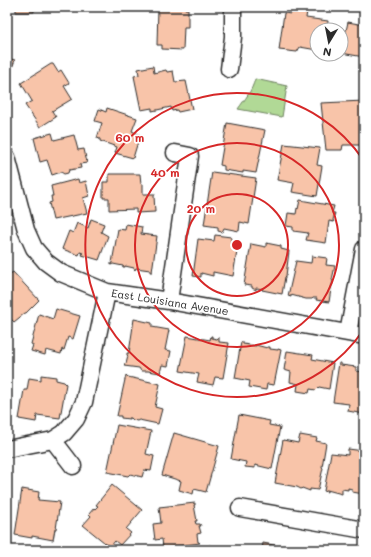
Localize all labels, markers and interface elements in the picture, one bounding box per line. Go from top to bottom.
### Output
north arrow [309,22,349,62]
text: N [322,44,333,60]
text: 60 m [116,129,144,145]
text: 40 m [150,164,180,180]
text: 20 m [187,200,215,216]
centre of rings [230,238,244,252]
street label: East Louisiana Avenue [110,285,230,318]

